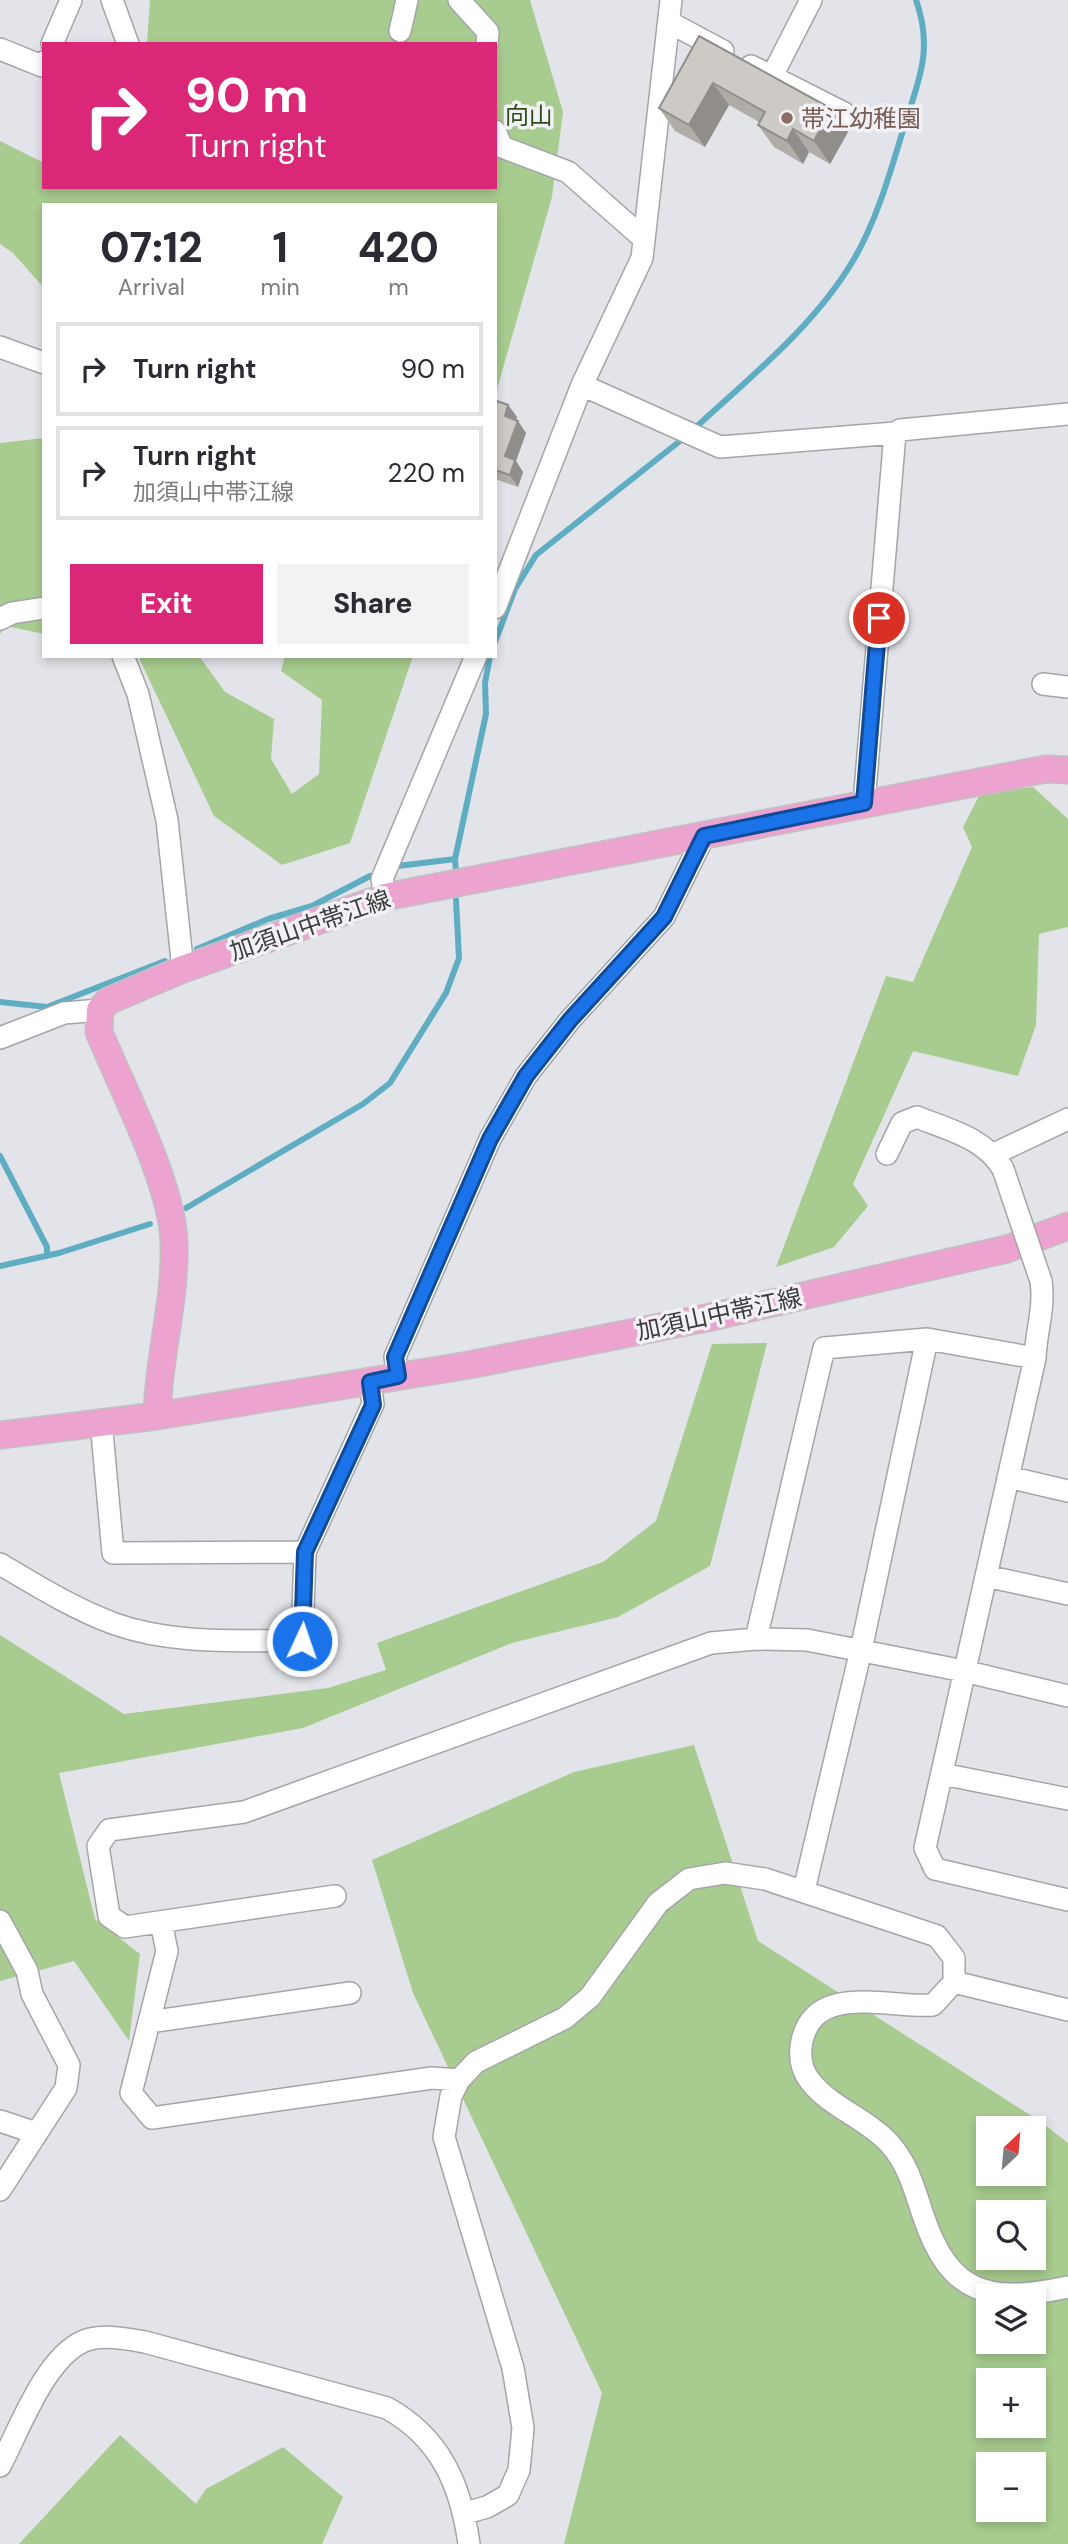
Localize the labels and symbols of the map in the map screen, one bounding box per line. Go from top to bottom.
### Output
park label: 向山 [505,100,553,131]
place label: 帯江幼稚園 [801,103,921,134]
marker: 帯江幼稚園 [779,110,795,126]
pin [849,588,909,648]
street label: 加須山中帯江線 [226,883,394,967]
street label: 加須山中帯江線 [634,1281,804,1347]
position arrow [265,1604,339,1678]
north arrow [976,2116,1046,2186]

